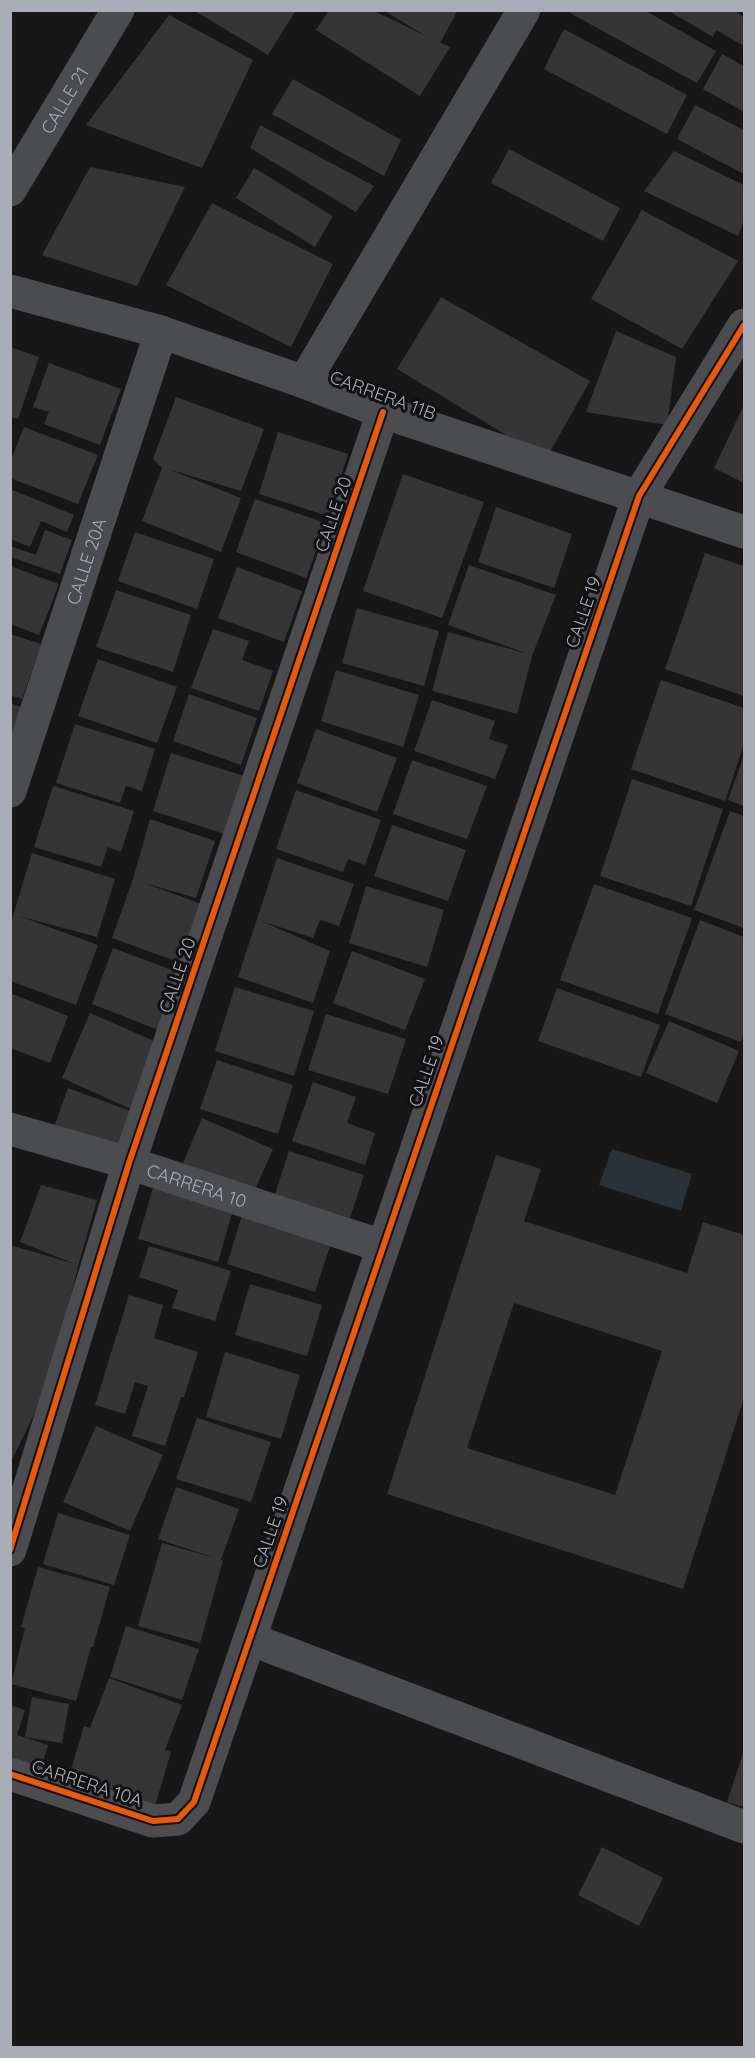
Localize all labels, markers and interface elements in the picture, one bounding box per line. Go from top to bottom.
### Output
street label: CALLE 21 [35,62,93,138]
street label: CARRERA 11B [327,365,439,425]
street label: CALLE 20 [309,473,357,555]
street label: CALLE 20A [61,514,111,607]
street label: CALLE 19 [560,573,606,651]
street label: CALLE 20 [153,934,201,1016]
street label: CALLE 19 [403,1032,449,1110]
street label: CARRERA 10 [144,1158,250,1212]
street label: CALLE 19 [247,1493,293,1571]
street label: CARRERA 10A [29,1754,146,1812]

